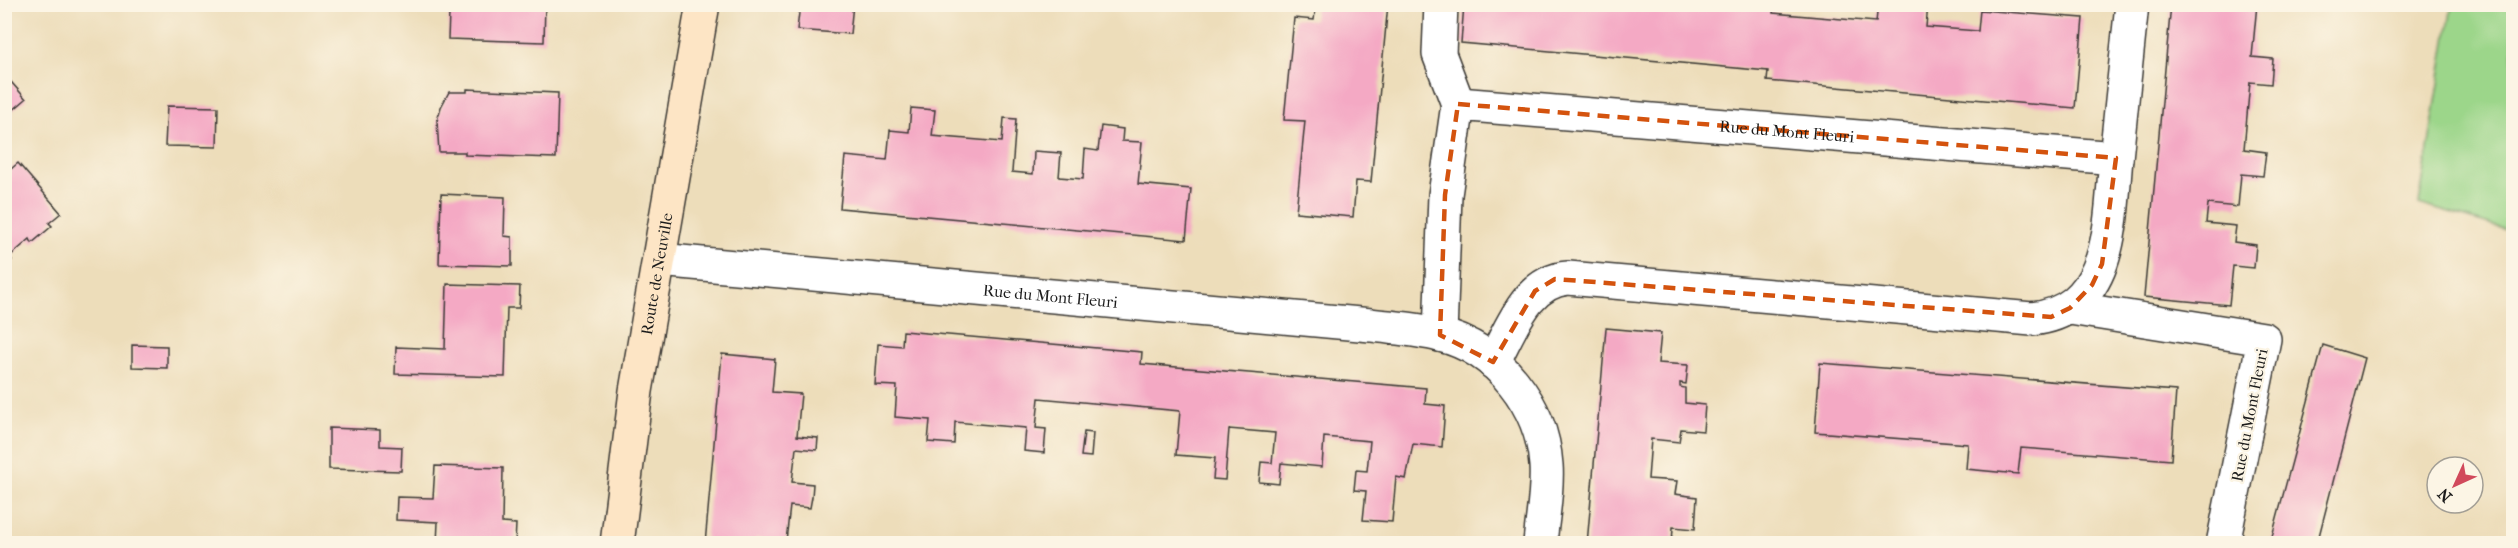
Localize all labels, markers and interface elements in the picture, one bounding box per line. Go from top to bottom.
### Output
street label: Rue du Mont Fleuri [1719,116,1855,147]
street label: Route de Neuville [637,211,677,337]
street label: Rue du Mont Fleuri [982,281,1119,312]
street label: Rue du Mont Fleuri [2227,347,2272,483]
north arrow [2425,455,2485,515]
text: N [2433,484,2456,506]

